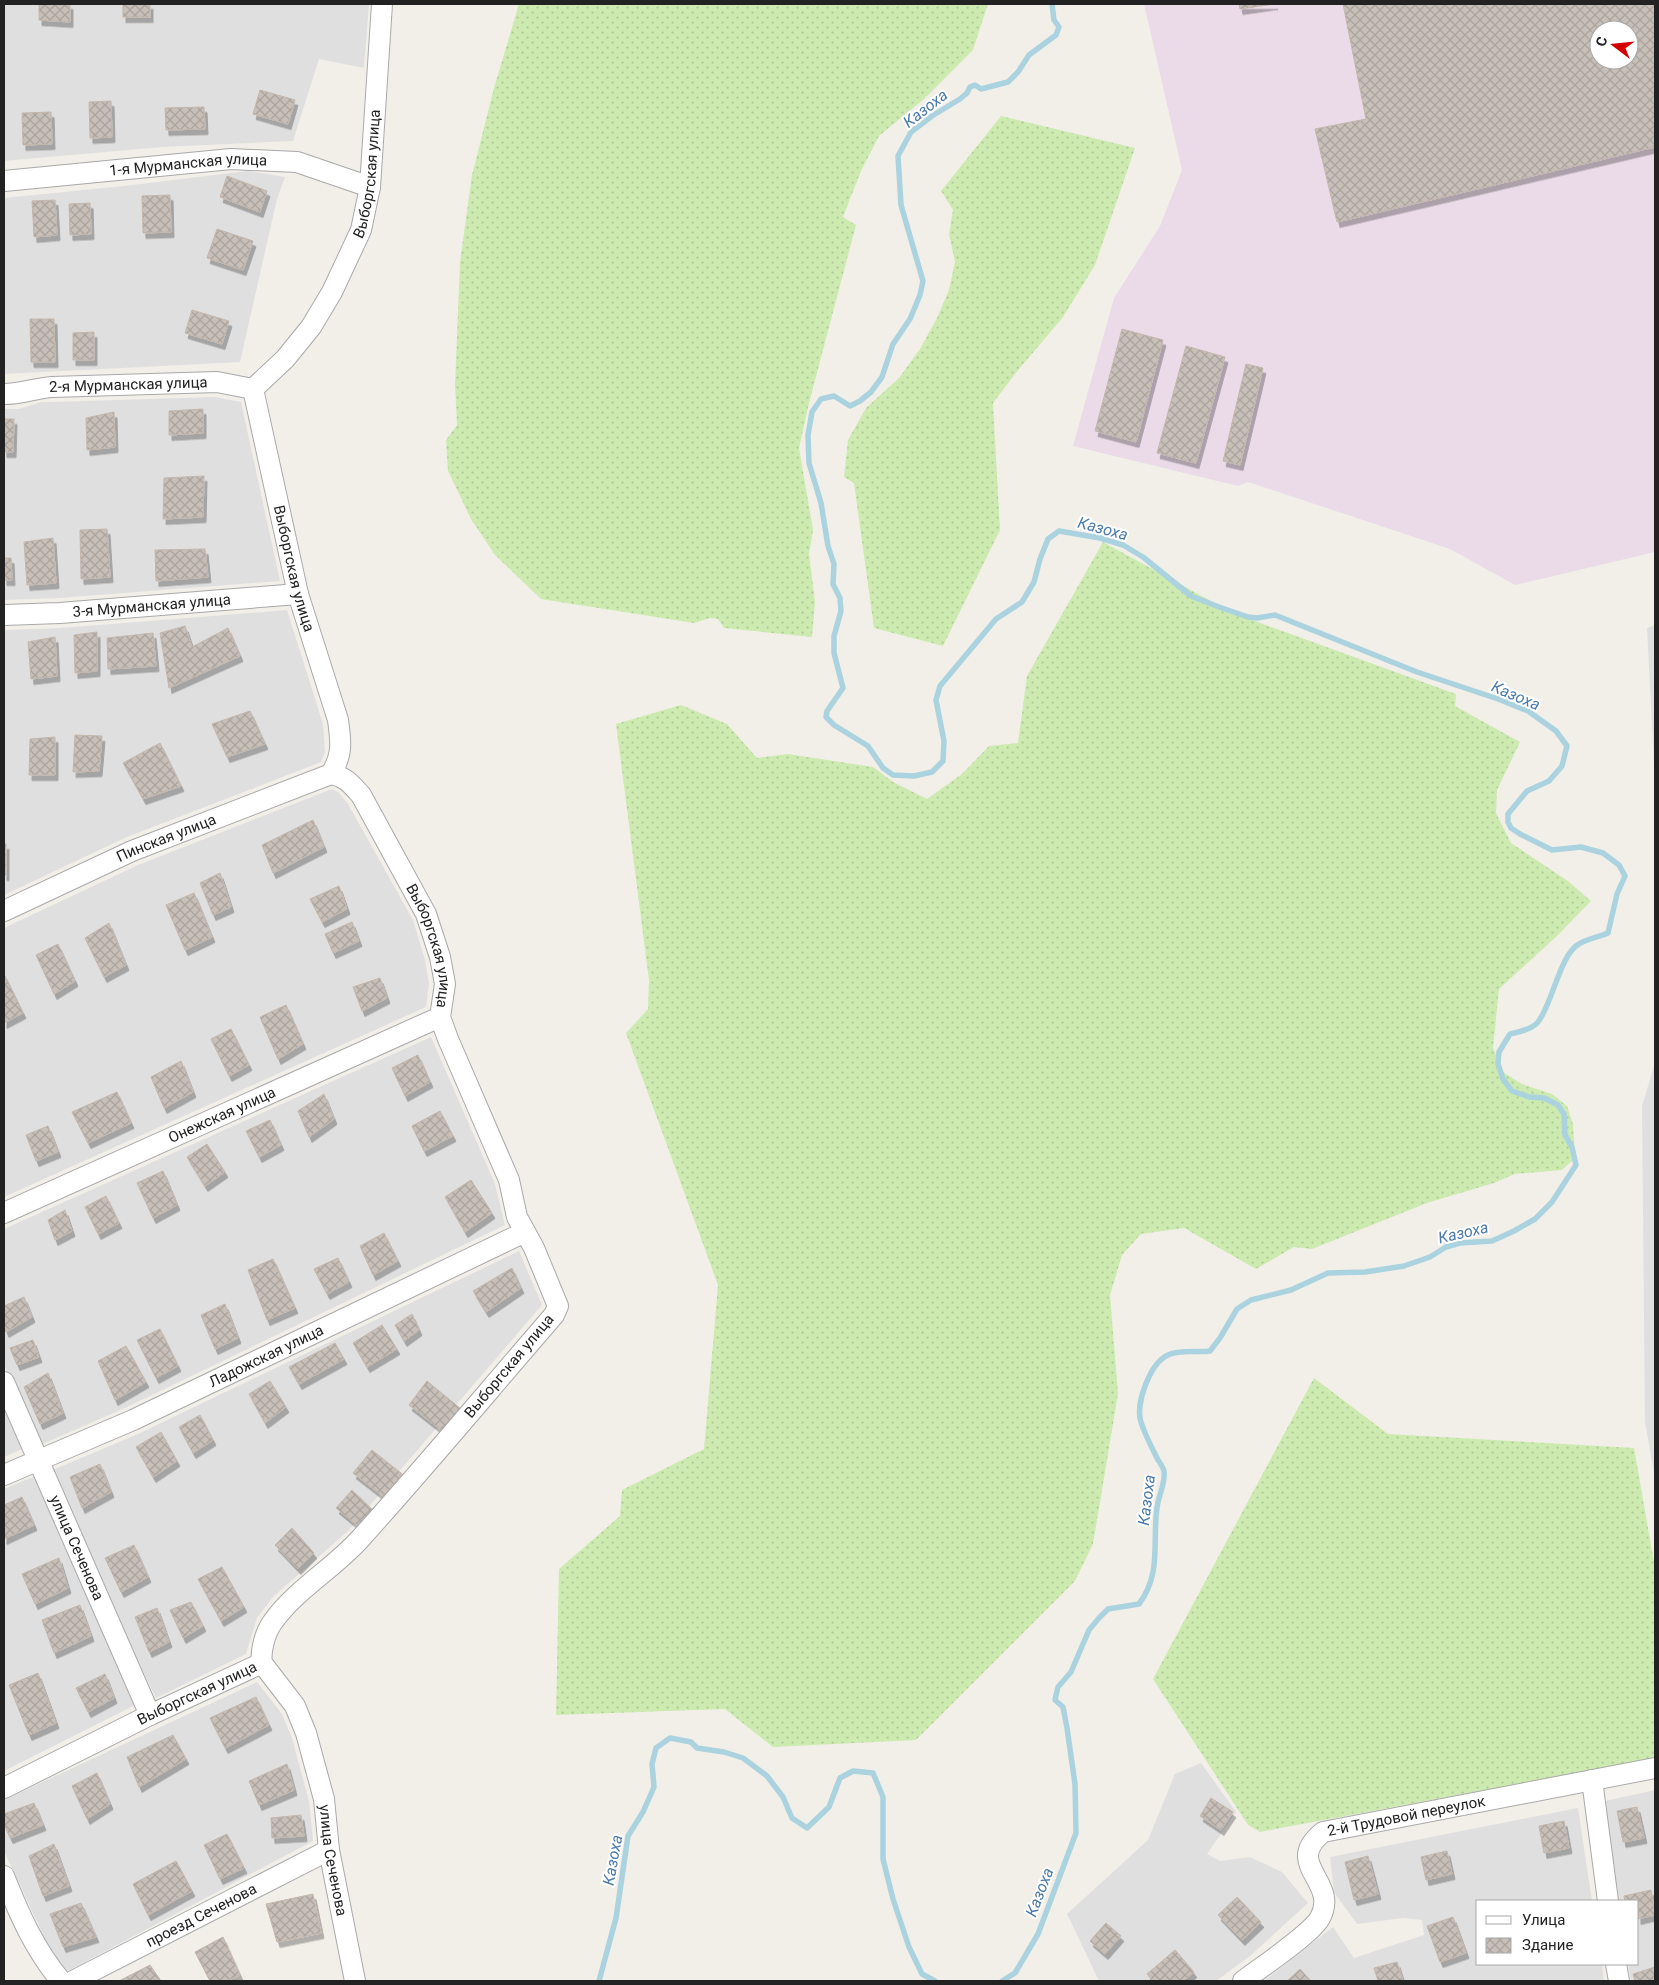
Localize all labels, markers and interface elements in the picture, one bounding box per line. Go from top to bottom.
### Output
north arrow [1589,20,1639,70]
text: С [1593,35,1610,48]
water label: Казоха [899,85,951,132]
street label: Выборгская улица [349,109,384,241]
street label: 1-я Мурманская улица [108,150,268,180]
street label: 2-я Мурманская улица [49,373,208,396]
street label: Выборгская улица [270,503,318,634]
water label: Казоха [1076,513,1130,544]
street label: 3-я Мурманская улица [72,590,231,621]
water label: Казоха [1489,677,1543,714]
street label: Пинская улица [114,810,219,866]
street label: Выборгская улица [402,881,454,1009]
street label: Онежская улица [166,1083,278,1147]
water label: Казоха [1436,1217,1490,1247]
street label: Выборгская улица [460,1311,558,1421]
street label: Ладожская улица [206,1321,326,1391]
water label: Казоха [1134,1474,1159,1527]
street label: улица Сеченова [46,1493,108,1603]
street label: Выборгская улица [134,1658,260,1729]
street label: 2-й Трудовой переулок [1326,1792,1487,1840]
street label: улица Сеченова [316,1804,351,1918]
water label: Казоха [599,1833,626,1887]
water label: Казоха [1021,1865,1057,1919]
street label: проезд Сеченова [143,1880,260,1951]
legend [1476,1900,1639,1965]
text: Улица [1522,1911,1565,1929]
text: Здание [1522,1936,1573,1954]

